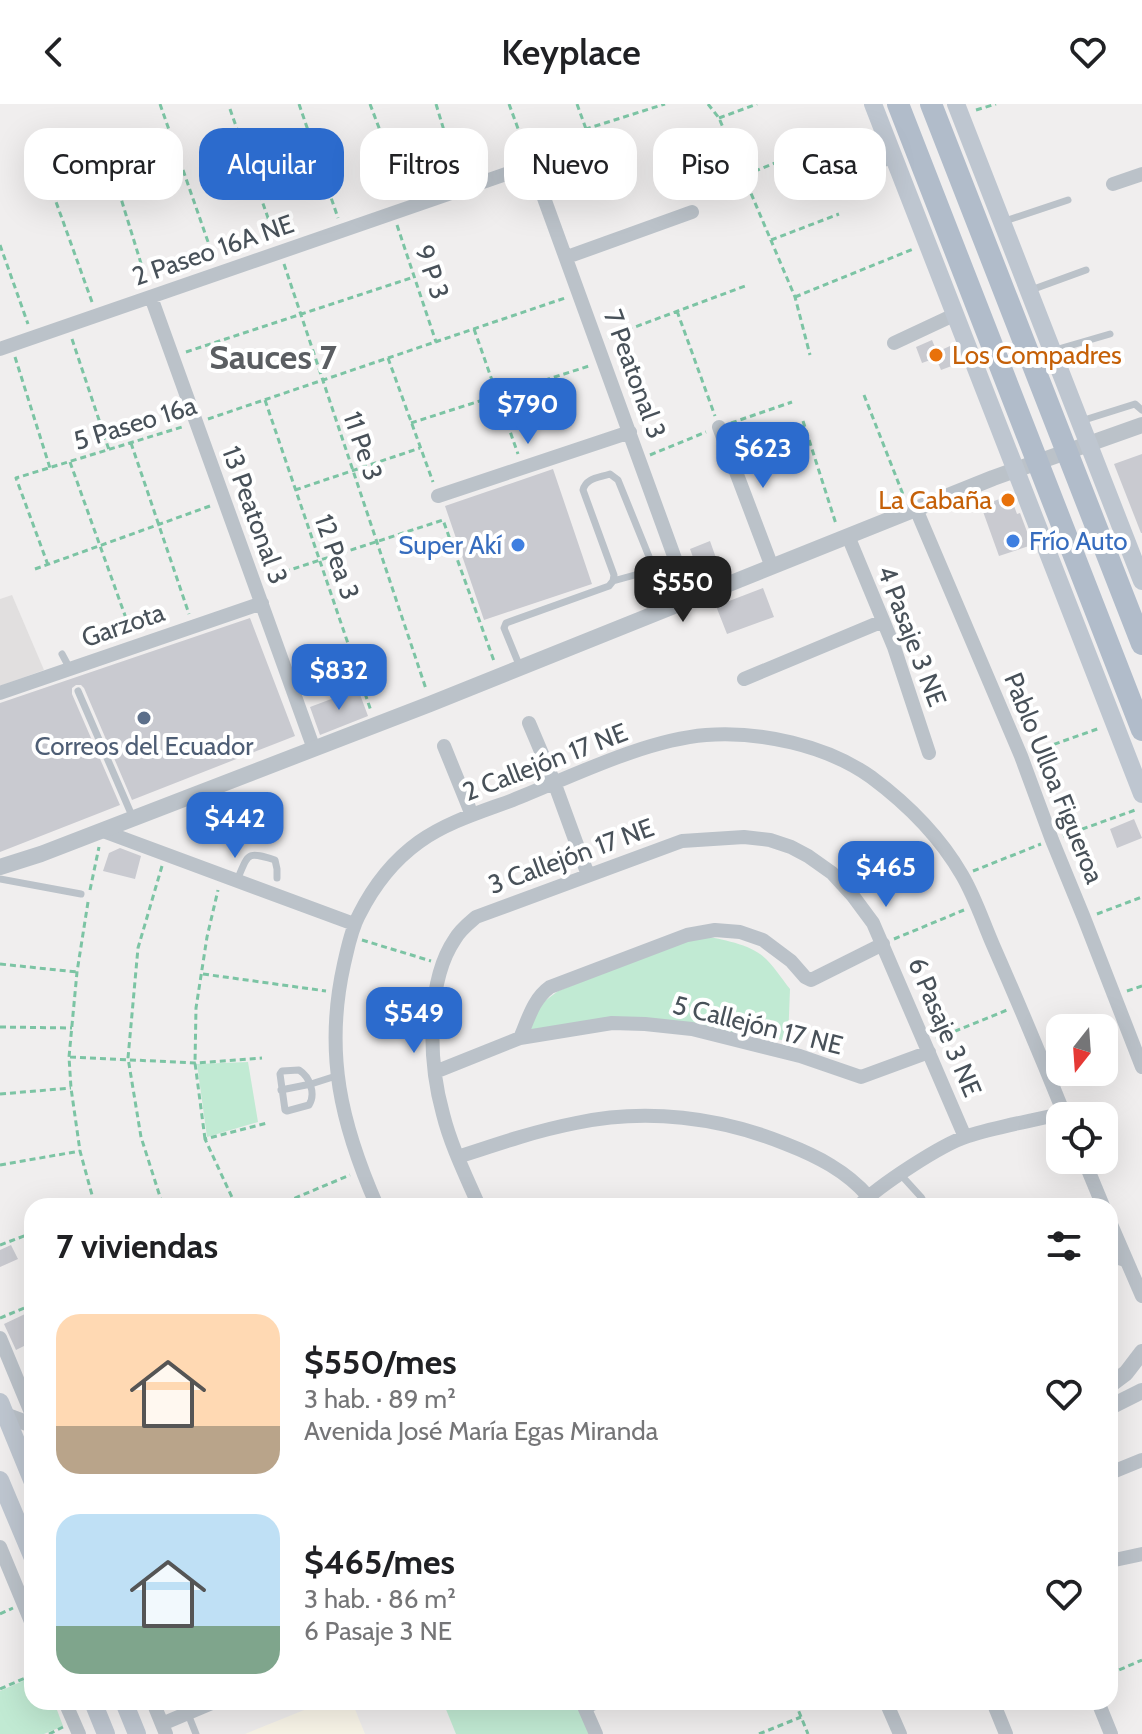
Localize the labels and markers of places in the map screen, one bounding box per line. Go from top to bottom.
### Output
place label: Los Compadres [952,339,1122,371]
marker: Los Compadres [927,346,945,364]
pin: $790 [481,378,575,446]
pin: $623 [716,422,810,490]
place label: La Cabaña [878,484,993,516]
marker: La Cabaña [999,491,1017,509]
place label: Frío Auto [1029,525,1128,557]
place label: Super Akí [398,529,502,561]
marker: Frío Auto [1004,532,1022,550]
marker: Super Akí [509,536,527,554]
pin: $550 [636,556,730,624]
pin: $832 [292,644,386,712]
marker: Correos del Ecuador [135,709,153,727]
place label: Correos del Ecuador [35,730,254,762]
pin: $442 [188,792,282,860]
pin: $465 [839,841,933,909]
pin: $549 [367,987,461,1055]

